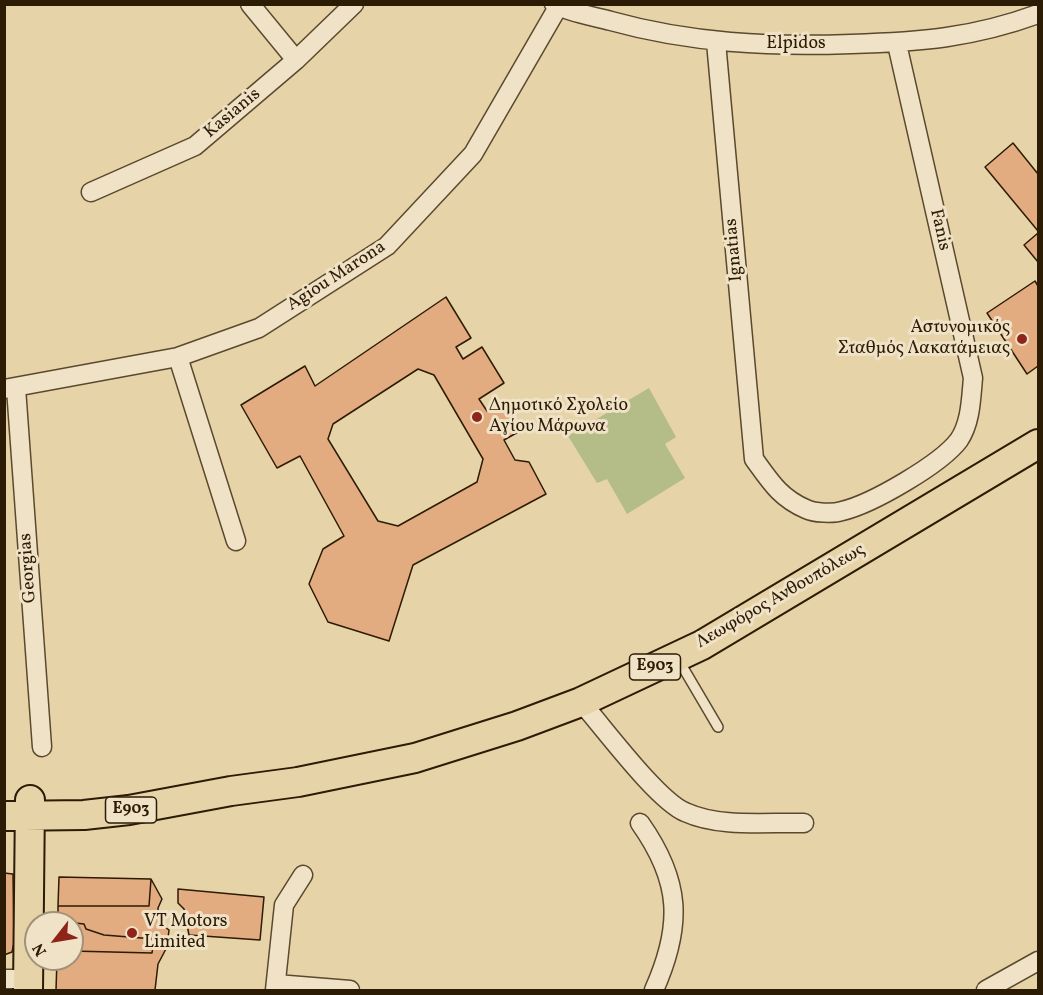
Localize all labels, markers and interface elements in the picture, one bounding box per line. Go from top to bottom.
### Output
street label: Elpidos [766,34,826,56]
street label: Kasianis [200,84,266,144]
street label: Fanis [924,207,954,253]
street label: Ignatias [721,217,749,283]
street label: Agiou Marona [284,237,390,317]
place label: Αστυνομικός Σταθμός Λακατάμειας [838,318,1010,360]
marker: Αστυνομικός Σταθμός Λακατάμειας [1015,332,1029,346]
place label: Δημοτικό Σχολείο Αγίου Μάρωνα [489,396,628,438]
marker: Δημοτικό Σχολείο Αγίου Μάρωνα [470,410,484,424]
street label: Georgias [16,532,42,604]
street label: Λεωφόρος Ανθουπόλεως [693,540,869,654]
road number: E903 [630,654,680,680]
road number: E903 [106,797,156,823]
north arrow [24,911,84,971]
place label: VT Motors Limited [144,912,227,954]
marker: VT Motors Limited [125,926,139,940]
text: N [28,939,53,960]

